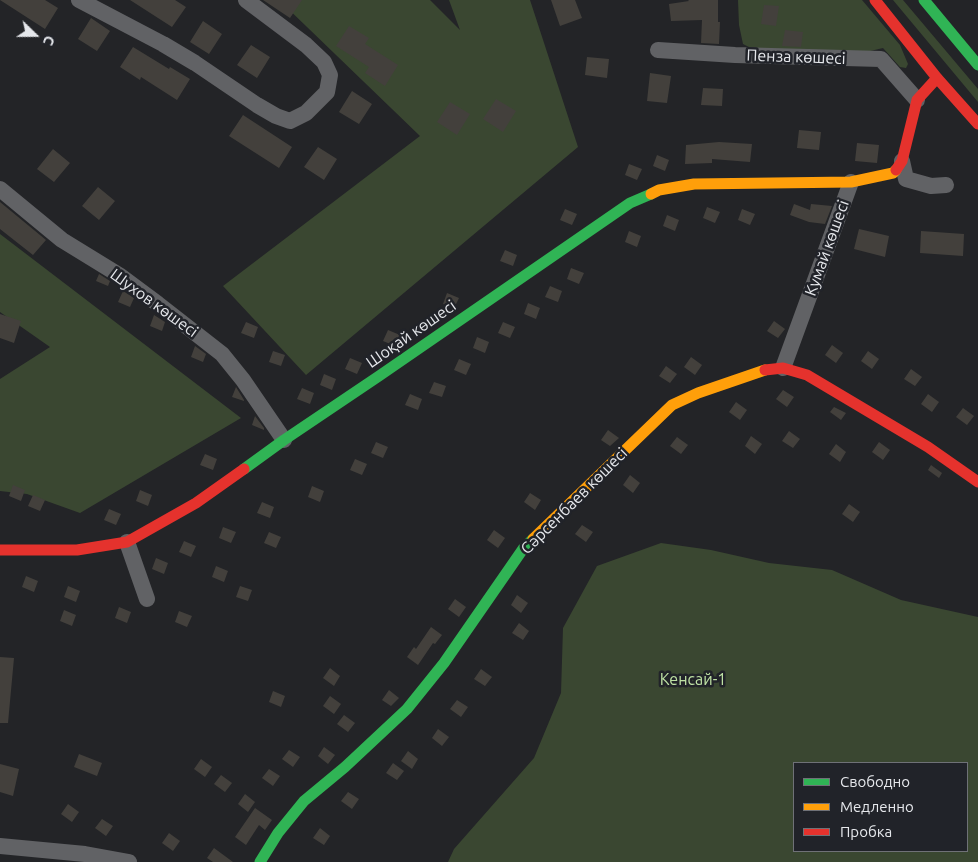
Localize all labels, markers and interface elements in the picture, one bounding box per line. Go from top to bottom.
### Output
north arrow [10,10,60,60]
text: С [40,33,58,48]
street label: Пенза көшесі [746,46,846,68]
street label: Кумай көшесі [801,198,853,298]
street label: Шухов көшесі [106,265,202,341]
street label: Шоқай көшесі [362,296,460,372]
street label: Сәрсенбаев көшесі [517,444,631,558]
park label: Кенсай-1 [660,670,726,690]
legend [793,762,968,852]
text: Свободно [840,773,910,790]
text: Медленно [840,798,914,815]
text: Пробка [840,823,892,840]

